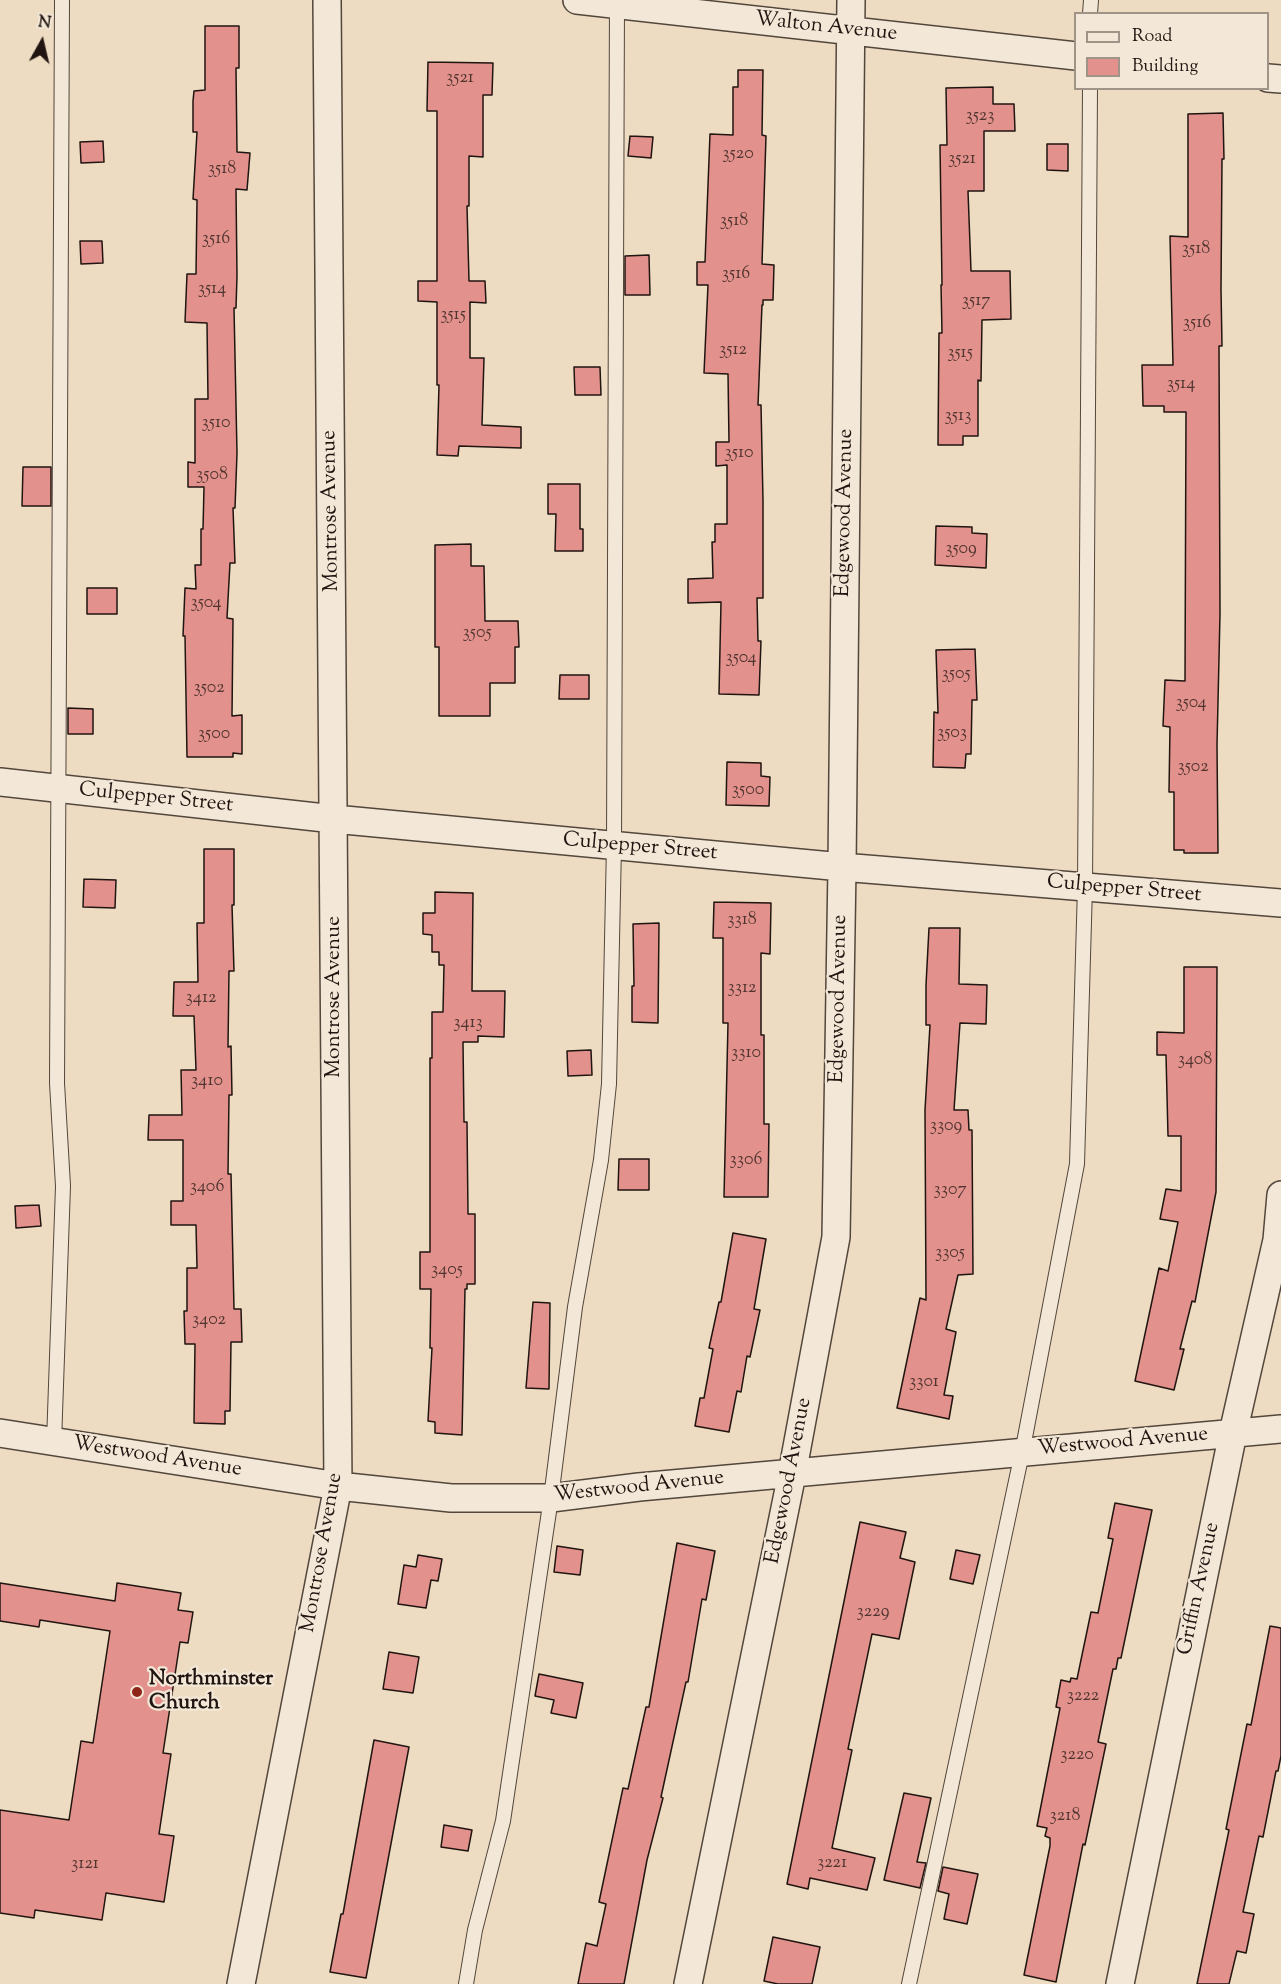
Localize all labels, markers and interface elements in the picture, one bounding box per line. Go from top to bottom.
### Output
street label: Walton Avenue [754,8,898,48]
text: N [37,11,53,36]
north arrow [12,12,72,72]
legend [1074,12,1269,90]
text: Road [1132,24,1172,50]
text: Building [1132,54,1198,80]
house number: 3521 [446,68,474,90]
house number: 3523 [965,106,995,128]
house number: 3520 [722,144,754,166]
house number: 3521 [948,149,976,171]
house number: 3518 [208,159,236,181]
house number: 3518 [720,211,748,233]
house number: 3516 [202,229,230,251]
house number: 3518 [1182,239,1210,261]
house number: 3516 [722,264,750,286]
house number: 3514 [198,279,226,301]
house number: 3517 [962,291,990,313]
house number: 3515 [440,305,466,327]
house number: 3516 [1183,313,1211,335]
house number: 3512 [719,340,747,362]
house number: 3515 [947,343,973,365]
house number: 3514 [1167,374,1195,396]
house number: 3513 [945,406,971,428]
house number: 3510 [202,413,230,435]
street label: Edgewood Avenue [832,429,860,597]
street label: Montrose Avenue [318,430,346,592]
house number: 3510 [725,443,753,465]
house number: 3508 [196,465,228,487]
house number: 3509 [945,539,977,561]
house number: 3504 [190,593,222,615]
house number: 3505 [462,623,492,645]
house number: 3504 [725,648,757,670]
house number: 3505 [941,664,971,686]
house number: 3502 [193,678,225,700]
house number: 3504 [1175,693,1207,715]
house number: 3503 [937,723,967,745]
house number: 3500 [198,724,230,746]
house number: 3502 [1177,757,1209,779]
street label: Culpepper Street [78,778,234,820]
house number: 3500 [732,780,764,802]
street label: Culpepper Street [562,829,718,867]
street label: Culpepper Street [1046,871,1202,909]
house number: 3318 [727,910,757,932]
street label: Edgewood Avenue [826,915,854,1083]
street label: Montrose Avenue [322,916,348,1078]
house number: 3312 [727,978,757,1000]
house number: 3412 [186,988,216,1010]
house number: 3413 [453,1013,483,1035]
house number: 3310 [731,1043,761,1065]
house number: 3408 [1178,1050,1212,1072]
house number: 3410 [191,1071,223,1093]
house number: 3309 [930,1116,962,1138]
house number: 3306 [730,1150,762,1172]
house number: 3406 [190,1177,224,1199]
house number: 3307 [934,1180,966,1202]
house number: 3305 [935,1243,965,1265]
house number: 3405 [431,1260,463,1282]
house number: 3402 [192,1310,226,1332]
house number: 3301 [909,1372,939,1394]
street label: Edgewood Avenue [762,1396,818,1566]
street label: Westwood Avenue [1037,1423,1209,1463]
street label: Westwood Avenue [71,1432,243,1484]
street label: Westwood Avenue [553,1467,725,1509]
street label: Montrose Avenue [297,1471,349,1635]
street label: Griffin Avenue [1174,1520,1226,1658]
house number: 3229 [857,1602,889,1624]
place label: Northminster Church [149,1667,273,1717]
marker: Northminster Church [130,1685,144,1699]
house number: 3222 [1067,1686,1099,1708]
house number: 3220 [1060,1745,1094,1767]
house number: 3218 [1050,1806,1080,1828]
house number: 3221 [817,1853,847,1875]
house number: 3121 [71,1854,99,1876]

